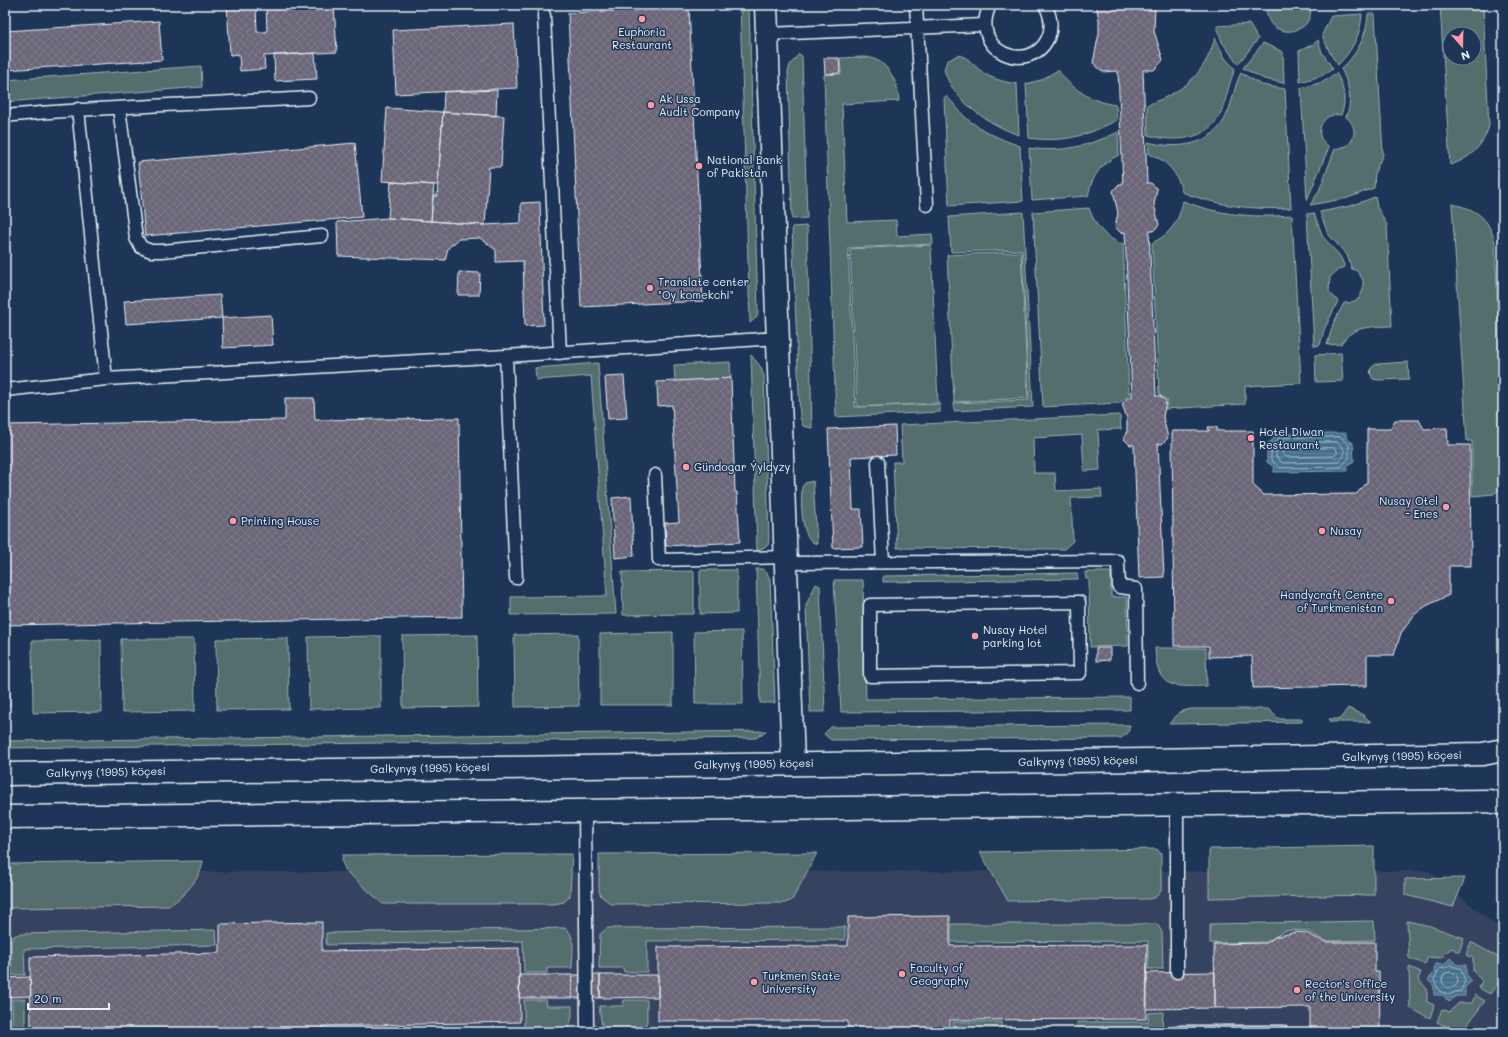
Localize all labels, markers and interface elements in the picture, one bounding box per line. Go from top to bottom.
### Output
marker: Euphoria Restaurant [637,14,647,24]
place label: Euphoria Restaurant [612,24,672,52]
north arrow [1442,26,1482,66]
text: N [1459,47,1472,64]
place label: Ak Ussa Audit Company [659,91,740,119]
marker: Ak Ussa Audit Company [646,100,656,110]
place label: National Bank of Pakistan [707,152,782,180]
marker: National Bank of Pakistan [694,161,704,171]
place label: Translate center "Oy komekchi" [658,274,749,302]
marker: Translate center "Oy komekchi" [645,283,655,293]
place label: Hotel Diwan Restaurant [1259,424,1324,452]
marker: Hotel Diwan Restaurant [1246,433,1256,443]
place label: Gündogar Ýyldyzy [694,459,791,474]
marker: Gündogar Ýyldyzy [681,462,691,472]
place label: Nusay Otel - Enes [1379,493,1438,521]
marker: Nusay Otel - Enes [1441,502,1451,512]
place label: Printing House [241,513,320,528]
marker: Printing House [228,516,238,526]
place label: Nusay [1330,523,1362,538]
marker: Nusay [1317,526,1327,536]
place label: Handycraft Centre of Turkmenistan [1280,587,1383,615]
marker: Handycraft Centre of Turkmenistan [1386,596,1396,606]
place label: Nusay Hotel parking lot [983,622,1047,650]
marker: Nusay Hotel parking lot [970,631,980,641]
street label: Galkynyş (1995) köçesi [1342,747,1462,764]
street label: Galkynyş (1995) köçesi [1018,752,1138,769]
street label: Galkynyş (1995) köçesi [694,755,814,772]
street label: Galkynyş (1995) köçesi [370,759,490,776]
street label: Galkynyş (1995) köçesi [46,763,166,780]
place label: Faculty of Geography [910,960,969,988]
place label: Turkmen State University [762,968,840,996]
marker: Faculty of Geography [897,969,907,979]
place label: Rector's Office of the University [1305,976,1395,1004]
marker: Turkmen State University [749,977,759,987]
scale bar [28,985,109,1011]
marker: Rector's Office of the University [1292,985,1302,995]
text: 20 m [34,990,62,1006]

